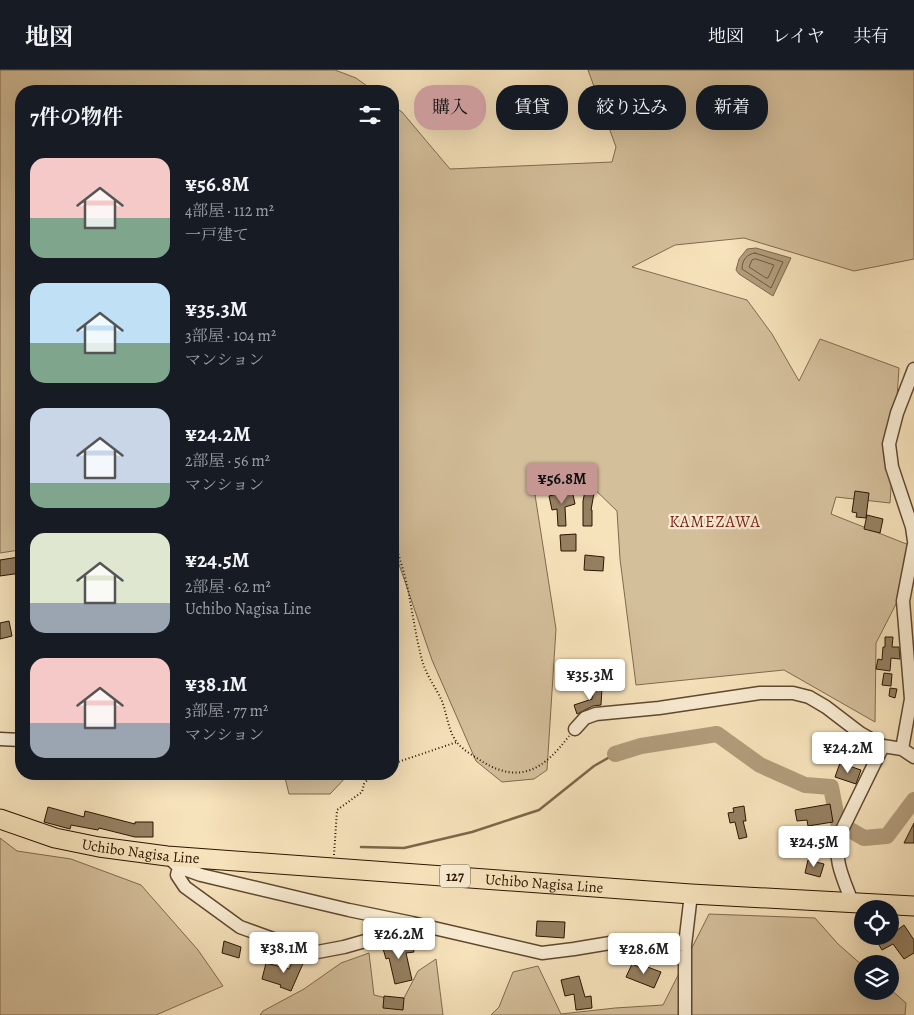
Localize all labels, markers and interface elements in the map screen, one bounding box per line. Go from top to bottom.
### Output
text: 地図 [25,21,73,53]
text: 地図 [708,24,744,48]
text: レイヤ [772,24,825,48]
text: 共有 [853,24,889,48]
chip: 購入 [414,85,486,130]
chip: 賃貸 [496,85,568,130]
chip: 絞り込み [578,85,686,130]
chip: 新着 [696,85,768,130]
icon: filters [356,101,384,129]
text: 7件の物件 [30,103,123,131]
text: ¥56.8M [185,170,249,198]
icon: home [70,178,130,238]
text: 4部屋 · 112 m² [185,200,274,222]
text: 一戸建て [185,224,249,246]
text: ¥35.3M [185,295,248,323]
icon: home [70,303,130,363]
text: 3部屋 · 104 m² [185,325,276,347]
text: マンション [185,349,264,371]
text: ¥24.2M [185,420,251,448]
icon: home [70,428,130,488]
text: 2部屋 · 56 m² [185,450,270,472]
pin: ¥56.8M [521,462,603,505]
text: ¥56.8M [537,468,587,490]
text: マンション [185,474,264,496]
district label: KAMEZAWA [669,511,761,533]
text: ¥24.5M [185,546,249,574]
icon: home [70,553,130,613]
text: 2部屋 · 62 m² [185,576,271,598]
text: Uchibo Nagisa Line [185,598,311,620]
pin: ¥35.3M [549,658,631,701]
text: ¥35.3M [566,664,614,686]
text: ¥38.1M [185,670,247,698]
icon: home [70,678,130,738]
text: 3部屋 · 77 m² [185,700,268,722]
text: マンション [185,724,264,746]
pin: ¥24.2M [807,732,889,774]
text: ¥24.2M [823,737,873,759]
pin: ¥24.5M [773,826,855,868]
text: ¥24.5M [789,831,839,853]
street label: Uchibo Nagisa Line [80,834,200,868]
road number: 127 [440,864,470,888]
street label: Uchibo Nagisa Line [484,869,604,898]
map controls [854,900,899,1000]
button: locate [854,900,899,945]
pin: ¥26.2M [358,918,440,960]
text: ¥26.2M [374,923,424,945]
pin: ¥38.1M [243,932,325,974]
pin: ¥28.6M [603,932,685,975]
text: ¥38.1M [260,937,308,959]
text: ¥28.6M [619,938,669,960]
button: layers [854,955,899,1000]

